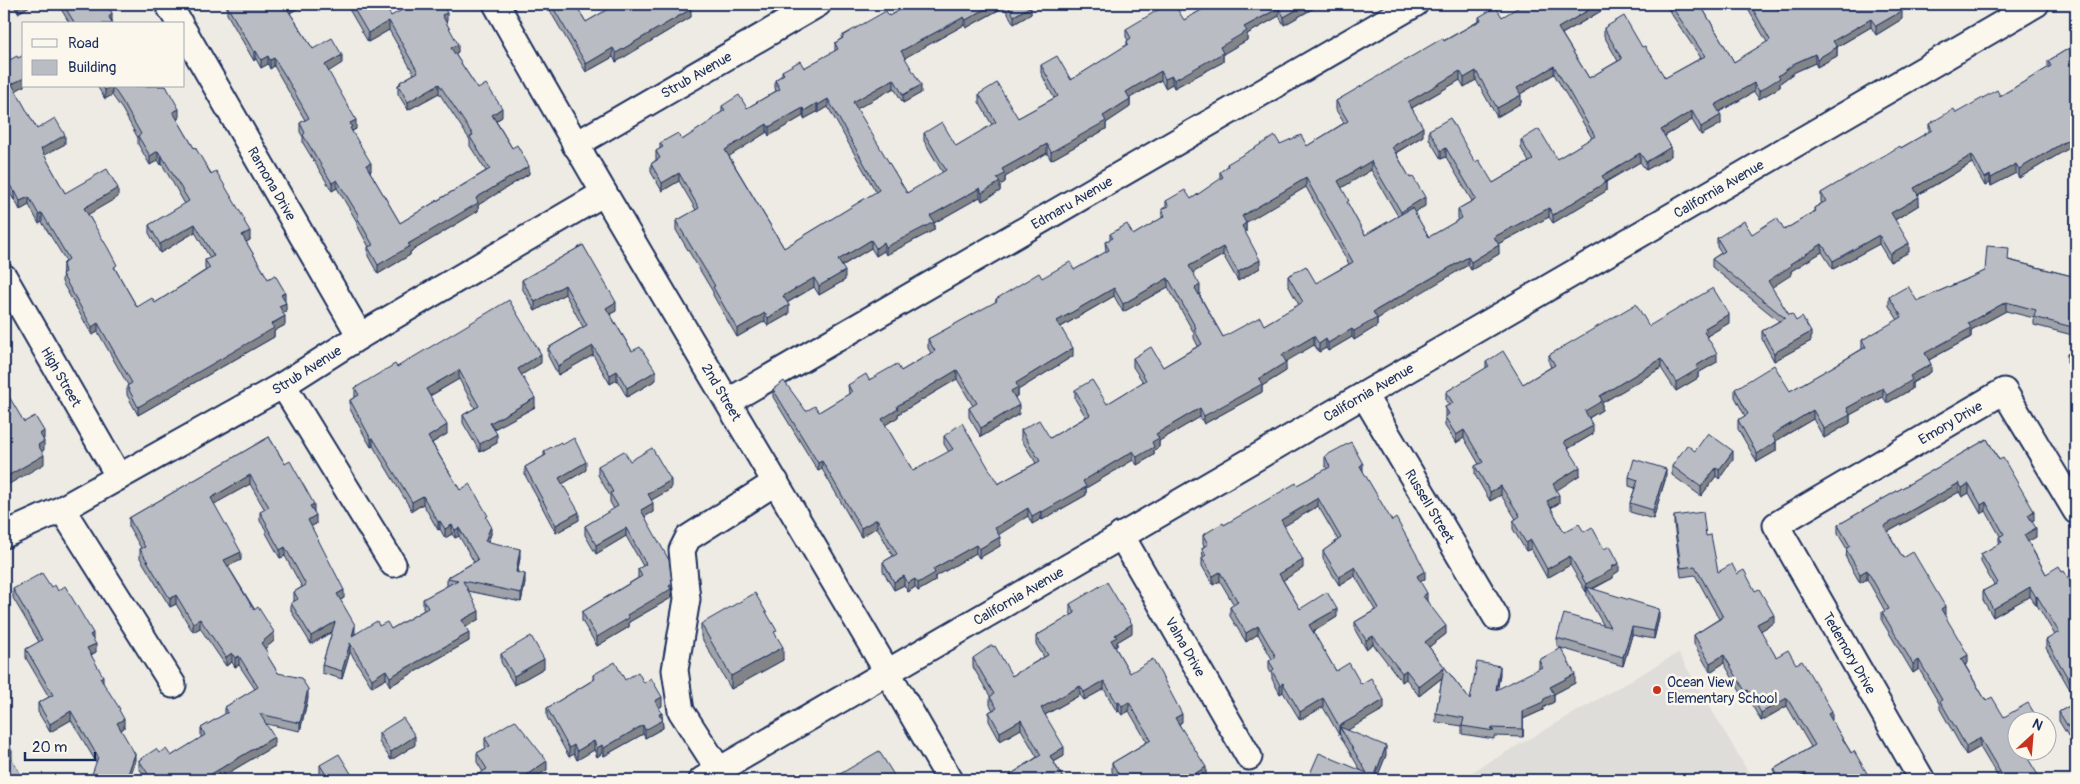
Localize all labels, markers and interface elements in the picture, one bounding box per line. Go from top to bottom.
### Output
legend [22,22,185,88]
text: Road [68,34,99,53]
street label: Strub Avenue [658,48,735,102]
text: Building [68,58,116,77]
street label: Ramona Drive [244,144,300,223]
street label: California Avenue [1670,156,1767,222]
street label: Edmaru Avenue [1028,172,1116,233]
street label: Strub Avenue [269,342,345,398]
street label: High Street [37,344,85,410]
street label: California Avenue [1320,359,1417,425]
street label: 2nd Street [698,360,745,424]
street label: Emory Drive [1915,397,1985,448]
street label: Russell Street [1402,466,1458,546]
street label: California Avenue [970,563,1067,629]
street label: Tedemory Drive [1819,609,1879,697]
street label: Valna Drive [1162,614,1209,680]
place label: Ocean View Elementary School [1667,674,1778,707]
marker: Ocean View Elementary School [1651,684,1663,696]
north arrow [2008,712,2058,762]
text: N [2029,715,2045,734]
scale bar [25,729,95,761]
text: 20 m [32,738,67,757]

